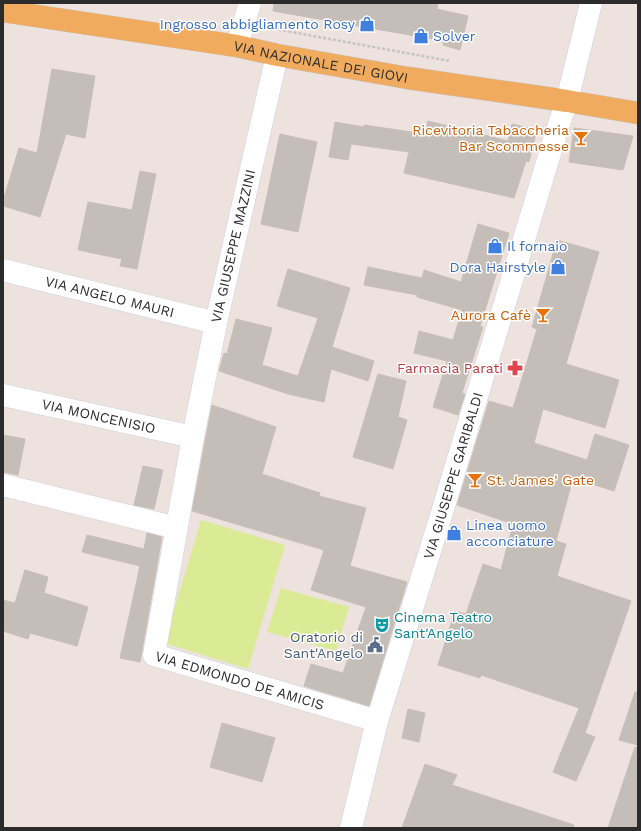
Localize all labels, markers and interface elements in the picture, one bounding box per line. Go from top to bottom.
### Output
shop icon: Ingrosso abbigliamento Rosy [358,15,376,33]
place label: Ingrosso abbigliamento Rosy [160,16,356,32]
shop icon: Solver [412,27,430,45]
place label: Solver [433,28,476,44]
street label: VIA NAZIONALE DEI GIOVI [232,38,409,86]
place label: Ricevitoria Tabaccheria Bar Scommesse [412,122,569,154]
bar icon: Ricevitoria Tabaccheria Bar Scommesse [572,129,590,147]
street label: VIA GIUSEPPE MAZZINI [208,168,258,324]
shop icon: Il fornaio [486,237,504,255]
place label: Il fornaio [507,238,568,254]
shop icon: Dora Hairstyle [549,258,567,276]
place label: Dora Hairstyle [450,259,546,275]
street label: VIA ANGELO MAURI [44,273,176,320]
bar icon: Aurora Cafè [534,306,552,324]
place label: Aurora Cafè [451,307,531,323]
pharmacy icon: Farmacia Parati [506,359,524,377]
place label: Farmacia Parati [397,360,503,376]
street label: VIA GIUSEPPE GARIBALDI [420,390,486,561]
street label: VIA MONCENISIO [40,396,157,436]
bar icon: St. James' Gate [466,471,484,489]
place label: St. James' Gate [487,472,594,488]
place label: Linea uomo acconciature [466,517,554,549]
shop icon: Linea uomo acconciature [445,524,463,542]
place label: Cinema Teatro Sant'Angelo [394,609,492,641]
theatre icon: Cinema Teatro Sant'Angelo [373,616,391,634]
place label: Oratorio di Sant'Angelo [284,629,363,661]
public building icon: Oratorio di Sant'Angelo [366,636,384,654]
street label: VIA EDMONDO DE AMICIS [153,648,326,713]

